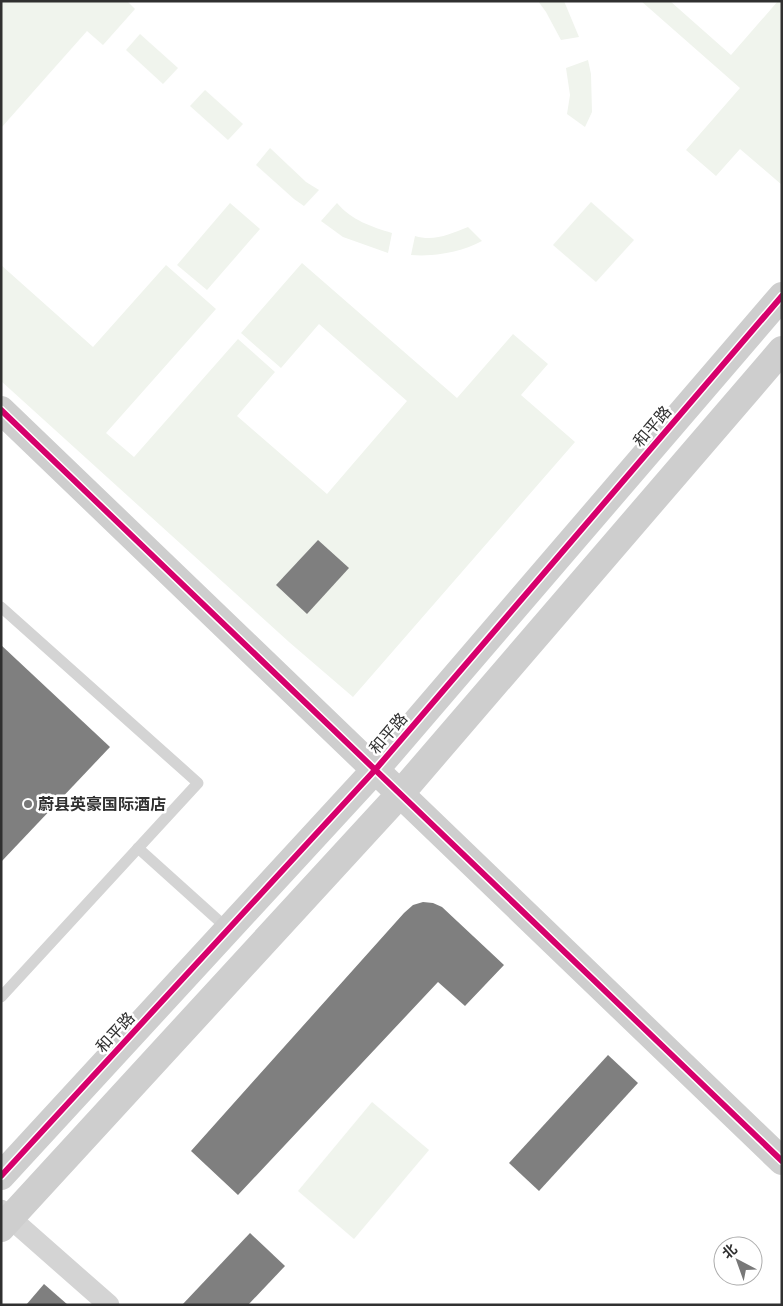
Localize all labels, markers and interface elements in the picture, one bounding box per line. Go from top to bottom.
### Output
street label: 和平路 [629,401,675,450]
street label: 和平路 [365,708,411,757]
place label: 蔚县英豪国际酒店 [38,794,166,813]
marker: 蔚县英豪国际酒店 [22,798,34,810]
street label: 和平路 [91,1008,138,1056]
north arrow [713,1236,763,1286]
text: 北 [718,1240,740,1262]

